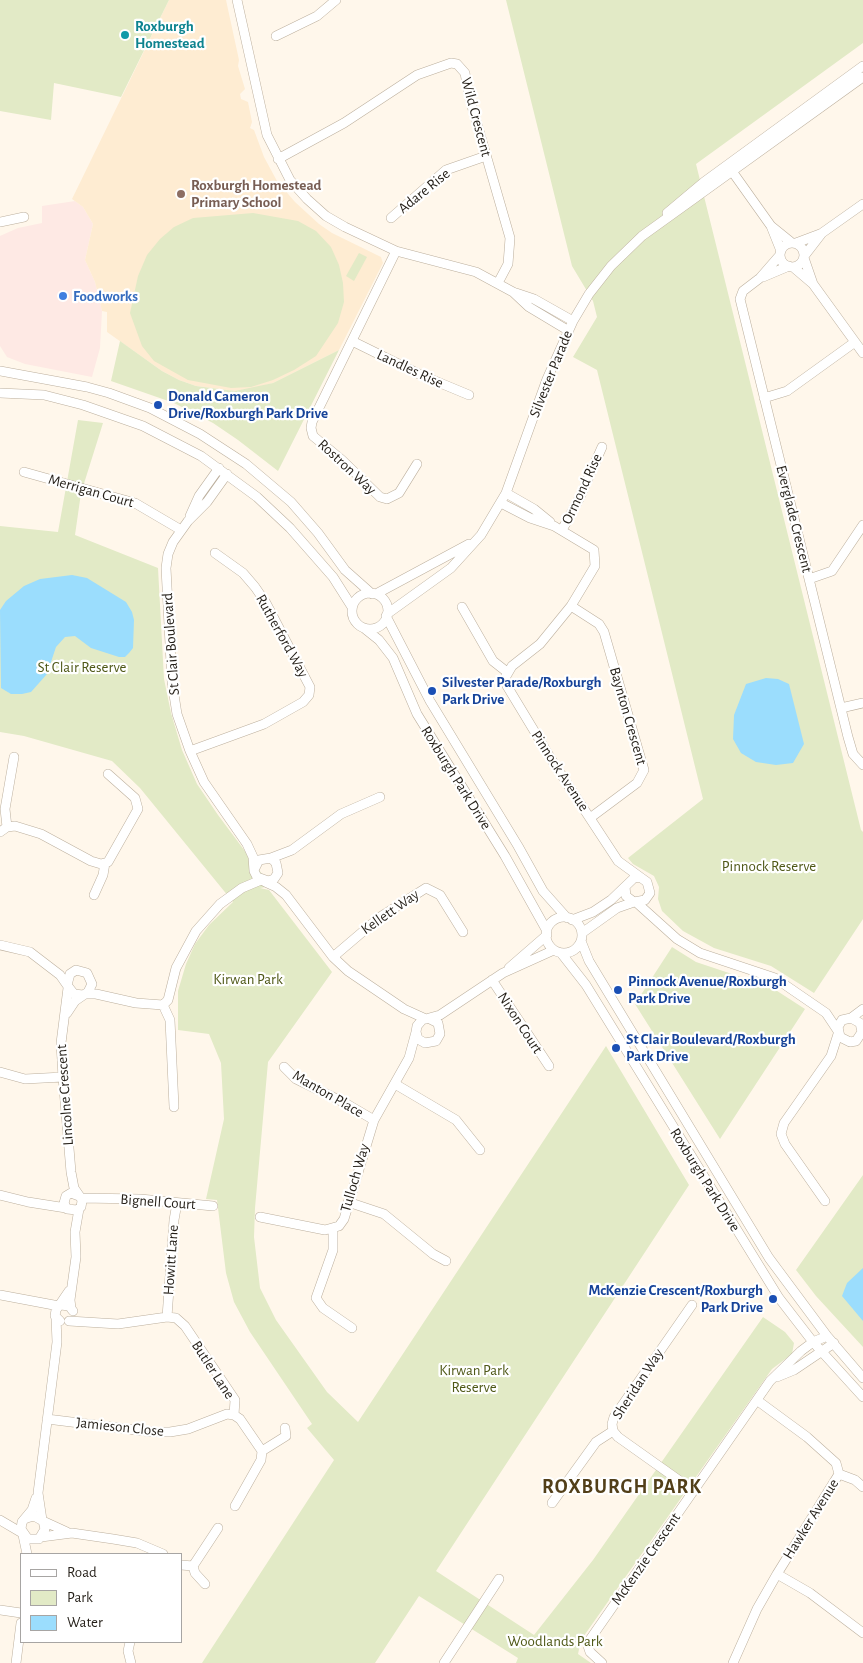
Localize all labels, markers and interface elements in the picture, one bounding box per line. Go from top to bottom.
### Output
place label: Roxburgh Homestead [135,17,205,52]
marker: Roxburgh Homestead [119,29,131,41]
street label: Wild Crescent [457,76,495,158]
street label: Adare Rise [394,165,454,217]
place label: Roxburgh Homestead Primary School [191,176,321,211]
marker: Roxburgh Homestead Primary School [175,188,187,200]
place label: Foodworks [73,287,138,305]
marker: Foodworks [57,290,69,302]
street label: Silvester Parade [525,328,577,420]
street label: Landles Rise [374,346,446,392]
place label: Donald Cameron Drive/Roxburgh Park Drive [168,387,328,422]
marker: Donald Cameron Drive/Roxburgh Park Drive [152,399,164,411]
street label: Rostron Way [314,435,380,499]
street label: Ormond Rise [558,451,606,527]
street label: Everglade Crescent [772,464,816,574]
street label: Merrigan Court [46,470,136,512]
street label: Rutherford Way [252,591,312,681]
street label: St Clair Boulevard [158,592,184,696]
park label: St Clair Reserve [38,658,126,676]
street label: Baynton Crescent [605,665,651,767]
place label: Silvester Parade/Roxburgh Park Drive [442,673,601,708]
marker: Silvester Parade/Roxburgh Park Drive [426,685,438,697]
street label: Roxburgh Park Drive [417,723,495,833]
street label: Pinnock Avenue [527,727,593,815]
park label: Pinnock Reserve [722,857,816,875]
street label: Kellett Way [357,885,423,939]
park label: Kirwan Park [213,970,283,988]
place label: Pinnock Avenue/Roxburgh Park Drive [628,972,787,1007]
marker: Pinnock Avenue/Roxburgh Park Drive [612,984,624,996]
street label: Nixon Court [494,989,546,1057]
place label: St Clair Boulevard/Roxburgh Park Drive [626,1030,796,1065]
marker: St Clair Boulevard/Roxburgh Park Drive [610,1042,622,1054]
street label: Lincolne Crescent [52,1044,78,1146]
street label: Manton Place [289,1066,367,1122]
street label: Roxburgh Park Drive [666,1125,744,1235]
street label: Tulloch Way [337,1142,373,1214]
street label: Bignell Court [120,1190,196,1214]
street label: Howitt Lane [160,1224,182,1296]
place label: McKenzie Crescent/Roxburgh Park Drive [588,1281,763,1316]
marker: McKenzie Crescent/Roxburgh Park Drive [767,1293,779,1305]
street label: Butler Lane [187,1337,239,1403]
street label: Sheridan Way [609,1345,667,1423]
park label: Kirwan Park Reserve [439,1361,509,1396]
street label: Jamieson Close [75,1413,165,1441]
district label: ROXBURGH PARK [540,1475,704,1499]
street label: Hawker Avenue [779,1475,843,1563]
street label: McKenzie Crescent [607,1509,685,1609]
legend [20,1553,182,1643]
text: Road [67,1565,97,1580]
text: Park [67,1590,93,1605]
text: Water [67,1615,103,1630]
park label: Woodlands Park [507,1632,603,1650]

